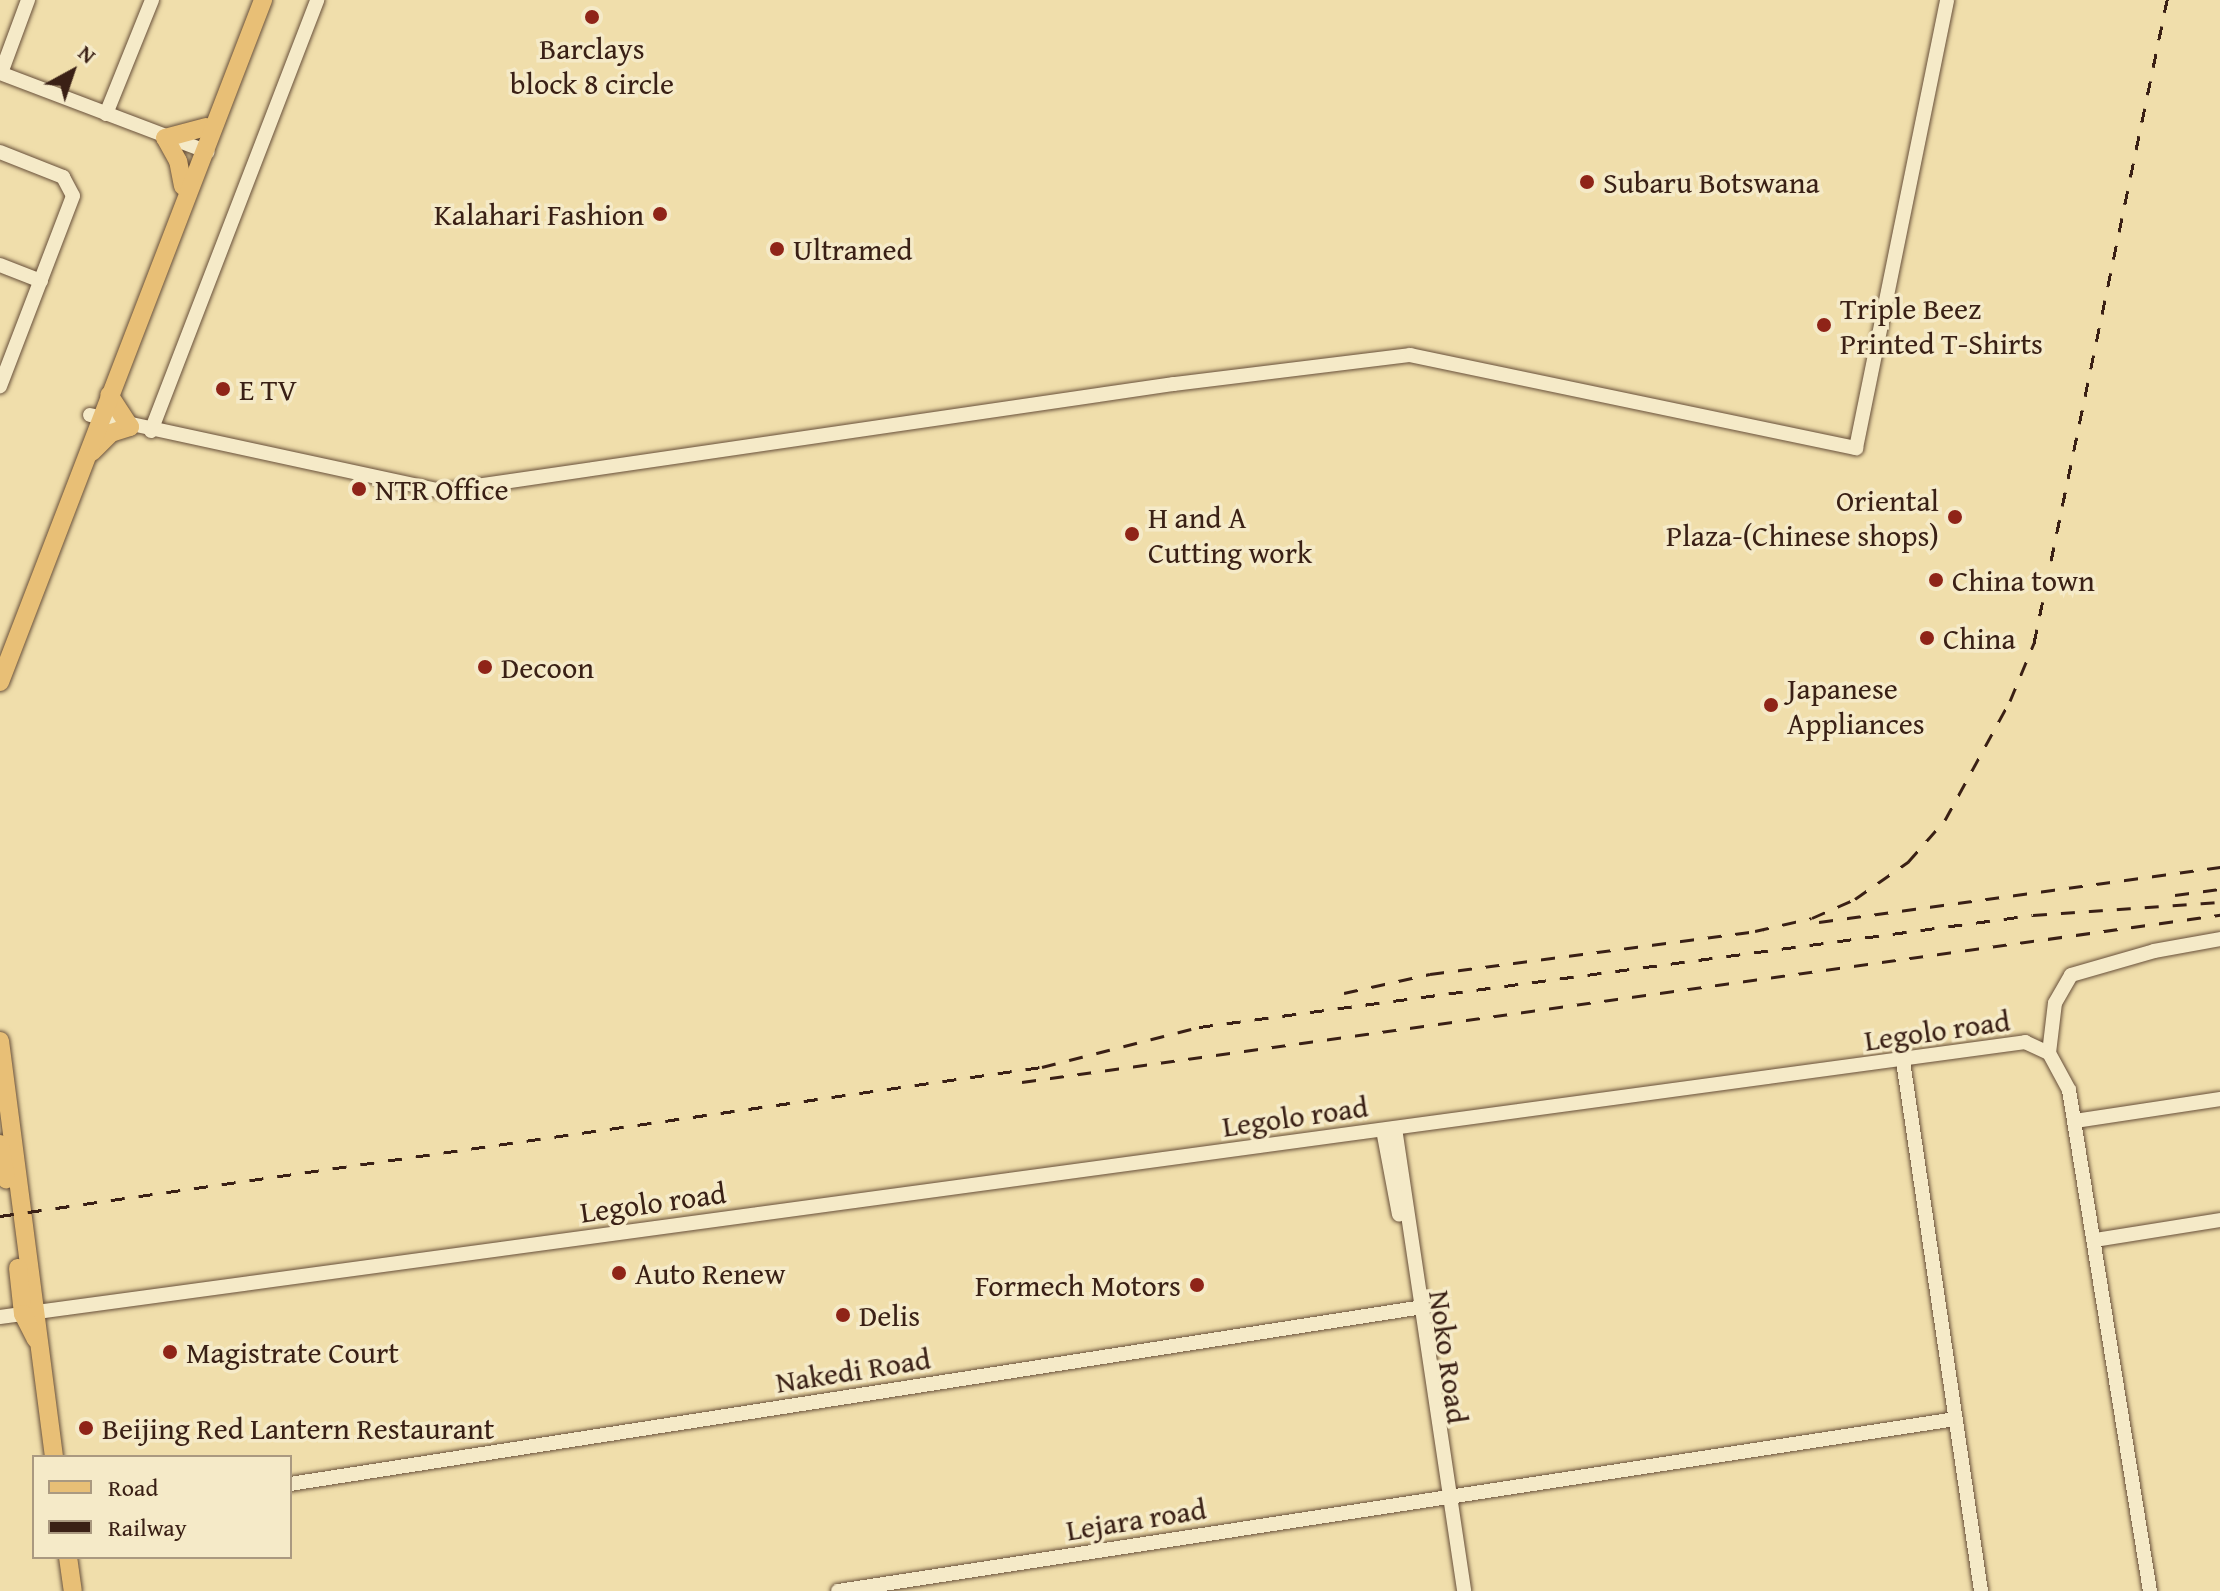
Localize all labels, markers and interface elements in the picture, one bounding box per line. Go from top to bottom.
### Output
marker: Barclays block 8 circle [583,8,601,26]
place label: Barclays block 8 circle [510,30,674,100]
north arrow [32,32,112,112]
text: N [72,37,103,71]
place label: Subaru Botswana [1603,164,1820,200]
marker: Subaru Botswana [1578,173,1596,191]
place label: Kalahari Fashion [434,196,644,232]
marker: Kalahari Fashion [651,205,669,223]
place label: Ultramed [793,231,913,267]
marker: Ultramed [768,240,786,258]
place label: Triple Beez Printed T-Shirts [1840,290,2043,360]
marker: Triple Beez Printed T-Shirts [1815,316,1833,334]
place label: E TV [239,371,297,407]
marker: E TV [214,380,232,398]
place label: NTR Office [375,471,509,507]
marker: NTR Office [350,480,368,498]
place label: Oriental Plaza-(Chinese shops) [1666,482,1939,552]
place label: H and A Cutting work [1148,499,1312,570]
marker: Oriental Plaza-(Chinese shops) [1946,508,1964,526]
marker: H and A Cutting work [1123,525,1141,543]
place label: China town [1952,562,2095,598]
marker: China town [1927,571,1945,589]
place label: China [1943,620,2016,656]
marker: China [1918,629,1936,647]
place label: Decoon [501,649,594,685]
marker: Decoon [476,658,494,676]
place label: Japanese Appliances [1787,670,1925,740]
marker: Japanese Appliances [1762,696,1780,714]
street label: Legolo road [1862,1002,2012,1058]
street label: Legolo road [1220,1088,1370,1144]
street label: Legolo road [578,1174,728,1230]
place label: Auto Renew [635,1255,785,1291]
marker: Auto Renew [610,1264,628,1282]
place label: Formech Motors [975,1267,1181,1303]
marker: Formech Motors [1188,1276,1206,1294]
street label: Noko Road [1422,1288,1476,1426]
place label: Delis [859,1297,920,1333]
marker: Delis [834,1306,852,1324]
place label: Magistrate Court [186,1334,399,1370]
street label: Nakedi Road [773,1340,933,1400]
marker: Magistrate Court [161,1343,179,1361]
place label: Beijing Red Lantern Restaurant [102,1410,494,1446]
marker: Beijing Red Lantern Restaurant [77,1419,95,1437]
legend [32,1455,292,1559]
text: Road [108,1470,158,1505]
street label: Lejara road [1063,1490,1209,1548]
text: Railway [108,1510,187,1545]

